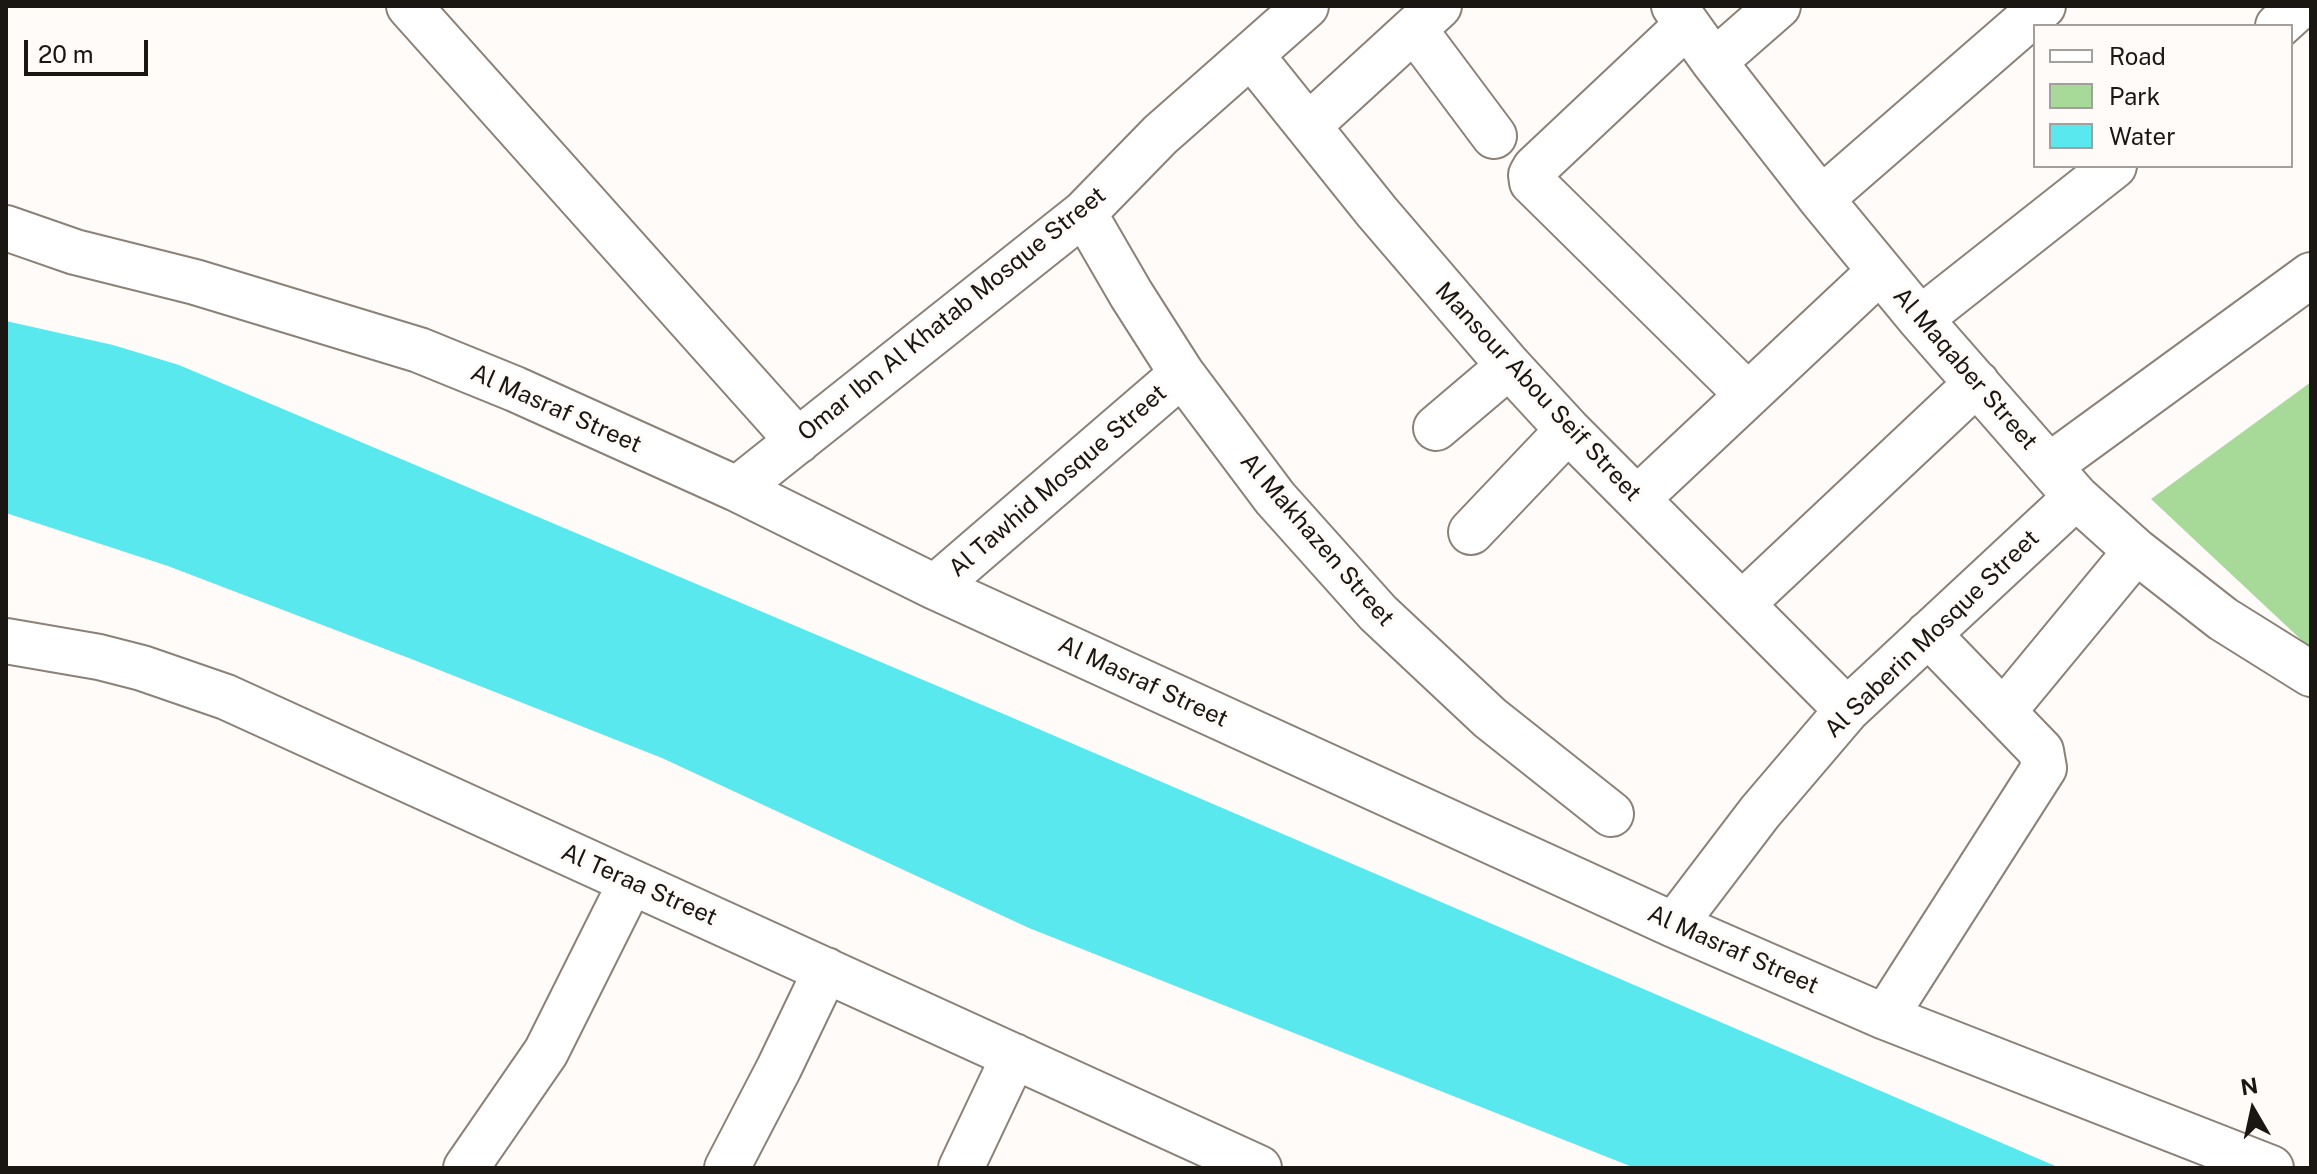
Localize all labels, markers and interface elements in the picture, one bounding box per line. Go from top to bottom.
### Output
scale bar [28,24,152,74]
legend [2033,24,2293,168]
text: 20 m [38,40,94,68]
text: Road [2109,42,2166,70]
text: Park [2109,82,2160,110]
text: Water [2109,122,2176,150]
street label: Omar Ibn Al Khatab Mosque Street [792,181,1112,447]
street label: Mansour Abou Seif Street [1429,277,1647,507]
street label: Al Maqaber Street [1887,282,2043,456]
street label: Al Masraf Street [466,358,646,460]
street label: Al Tawhid Mosque Street [943,379,1173,583]
street label: Al Makhazen Street [1234,448,1400,632]
street label: Al Saberin Mosque Street [1819,524,2045,744]
street label: Al Masraf Street [1054,630,1232,734]
street label: Al Teraa Street [557,838,721,932]
street label: Al Masraf Street [1643,899,1823,1001]
north arrow [2213,1070,2293,1150]
text: N [2239,1072,2260,1100]

